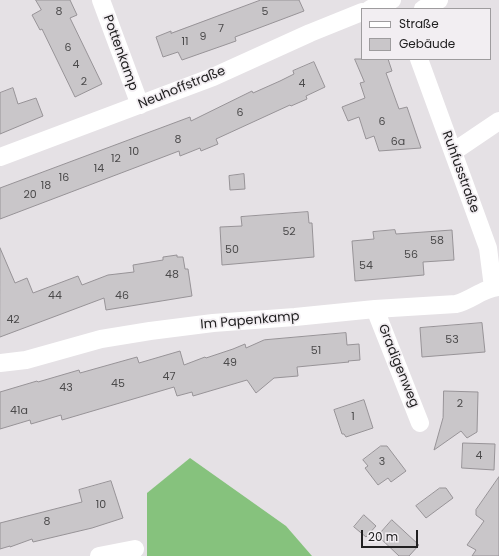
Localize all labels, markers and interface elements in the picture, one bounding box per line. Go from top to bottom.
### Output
house number: 8 [56,5,62,19]
house number: 5 [262,5,268,19]
legend [361,8,491,60]
street label: Pottenkamp [99,13,141,93]
text: Straße [399,15,439,32]
house number: 7 [218,22,224,36]
house number: 9 [200,30,206,44]
house number: 11 [181,35,189,49]
text: Gebäude [399,35,455,52]
house number: 6 [65,41,71,55]
house number: 4 [73,58,79,72]
street label: Neuhoffstraße [136,63,228,113]
house number: 2 [81,75,87,89]
house number: 4 [299,77,305,91]
house number: 6 [237,106,243,120]
house number: 6 [379,115,385,129]
street label: Ruhfusstraße [438,129,482,215]
house number: 8 [175,133,181,147]
house number: 6a [391,135,405,149]
house number: 10 [129,145,139,159]
house number: 12 [111,152,121,166]
house number: 14 [94,162,104,176]
house number: 16 [59,171,69,185]
house number: 18 [41,179,51,193]
house number: 20 [23,188,37,202]
house number: 52 [282,225,296,239]
house number: 58 [430,234,444,248]
house number: 50 [225,243,239,257]
house number: 56 [404,248,418,262]
house number: 54 [359,259,373,273]
house number: 48 [165,268,179,282]
house number: 44 [48,289,62,303]
house number: 46 [115,289,129,303]
street label: Im Papenkamp [200,309,300,333]
house number: 42 [6,313,20,327]
street label: Gradigenweg [374,322,422,410]
house number: 53 [445,333,459,347]
house number: 51 [311,344,321,358]
house number: 49 [223,356,237,370]
house number: 47 [163,370,175,384]
house number: 45 [111,377,125,391]
house number: 43 [59,381,73,395]
house number: 2 [457,397,463,411]
house number: 41a [10,404,28,418]
house number: 1 [351,410,355,424]
house number: 4 [476,449,482,463]
house number: 3 [379,455,385,469]
house number: 10 [96,498,106,512]
house number: 8 [44,515,50,529]
scale bar [363,522,420,548]
text: 20 m [368,528,398,545]

